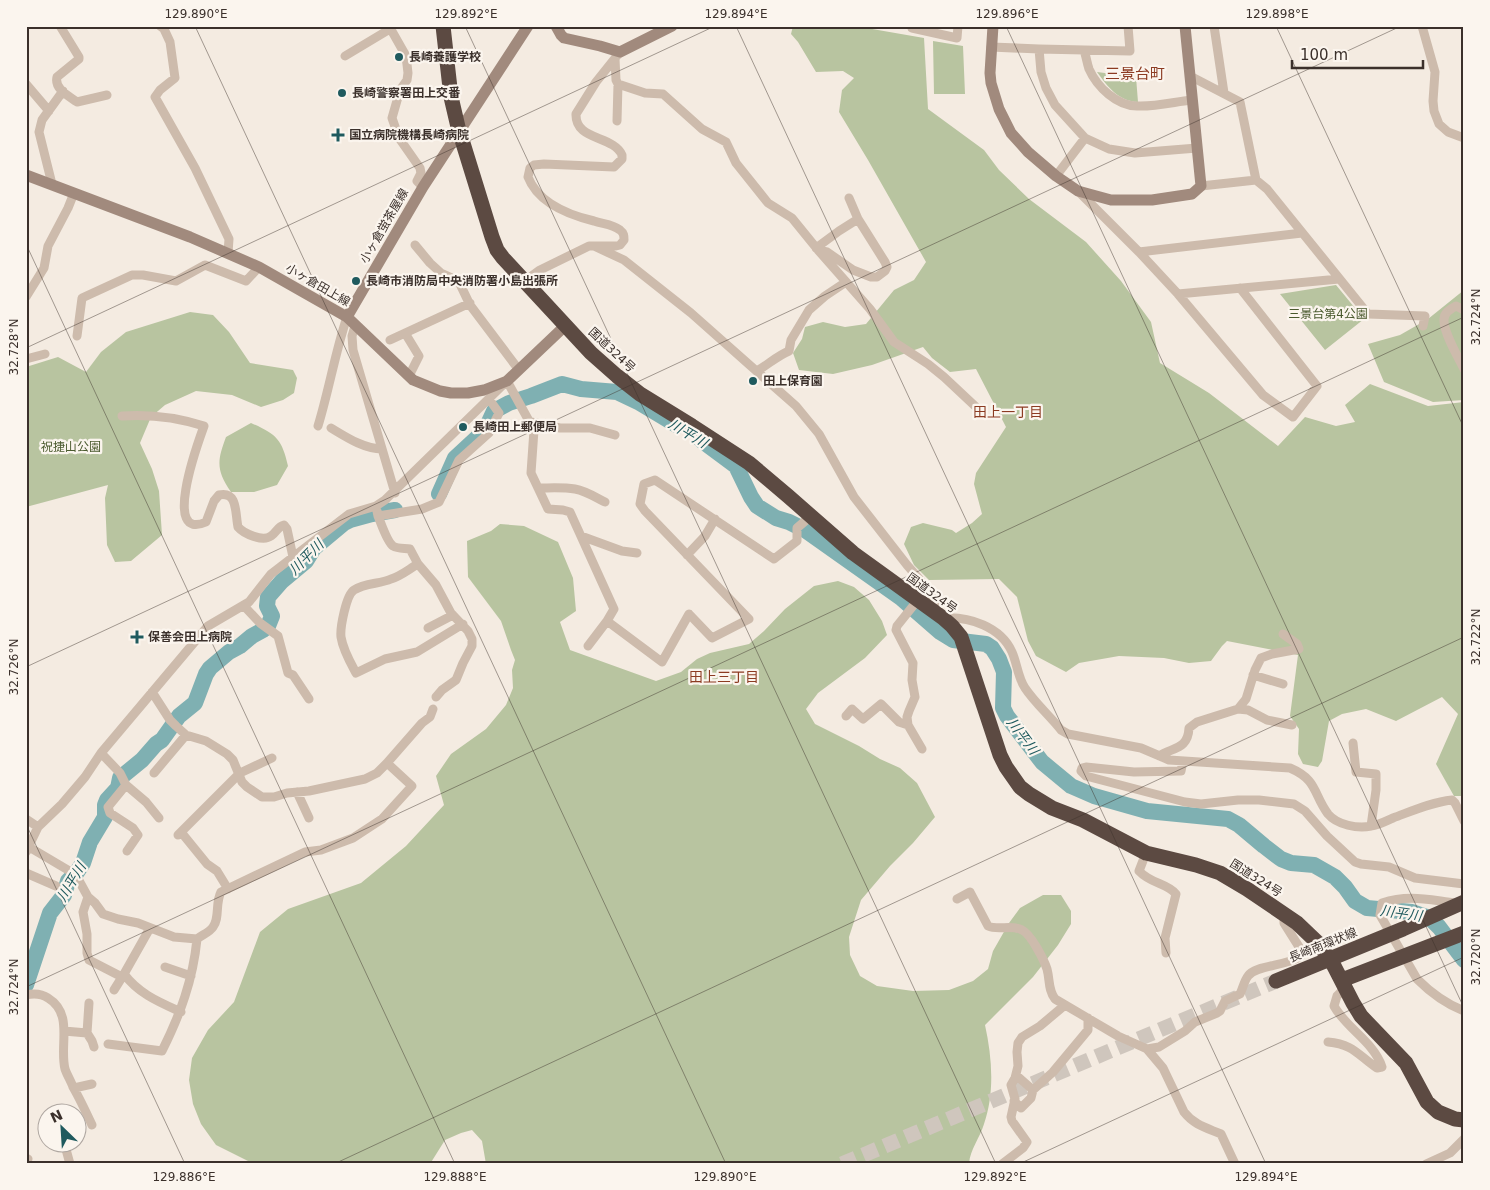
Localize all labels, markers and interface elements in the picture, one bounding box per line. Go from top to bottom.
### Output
text: 129.890°E [164,7,228,21]
text: 129.892°E [434,7,498,21]
text: 129.894°E [704,7,768,21]
text: 129.896°E [975,7,1039,21]
text: 129.898°E [1245,7,1309,21]
scale bar [1292,38,1424,70]
text: 100 m [1300,46,1348,64]
place label: 長崎養護学校 [409,50,481,64]
marker: 長崎養護学校 [393,51,405,63]
district label: 三景台町 [1105,65,1165,83]
place label: 長崎警察署田上交番 [352,86,461,100]
marker: 長崎警察署田上交番 [336,87,348,99]
marker: 国立病院機構長崎病院 [331,128,345,142]
place label: 国立病院機構長崎病院 [349,128,469,142]
street label: 小ヶ倉蛍茶屋線 [357,186,411,266]
street label: 小ヶ倉田上線 [283,261,353,309]
place label: 長崎市消防局中央消防署小島出張所 [366,274,558,288]
marker: 長崎市消防局中央消防署小島出張所 [350,275,362,287]
text: 32.724°N [1469,289,1483,345]
park label: 三景台第4公園 [1288,307,1368,321]
text: 32.728°N [7,319,21,375]
street label: 国道324号 [586,325,638,375]
place label: 田上保育園 [763,374,823,388]
marker: 田上保育園 [747,375,759,387]
district label: 田上一丁目 [973,404,1043,420]
water label: 川平川 [666,415,712,452]
place label: 長崎田上郵便局 [473,420,557,434]
marker: 長崎田上郵便局 [457,421,469,433]
park label: 祝捷山公園 [41,440,101,454]
water label: 川平川 [285,535,328,578]
street label: 国道324号 [904,570,960,616]
text: 32.722°N [1469,609,1483,665]
marker: 保善会田上病院 [130,630,144,644]
place label: 保善会田上病院 [148,630,232,644]
text: 32.726°N [7,639,21,695]
district label: 田上三丁目 [689,669,759,685]
water label: 川平川 [1004,714,1043,759]
street label: 国道324号 [1227,856,1285,900]
water label: 川平川 [53,858,90,904]
water label: 川平川 [1379,902,1425,924]
street label: 長崎南環状線 [1287,925,1359,965]
text: 32.720°N [1469,929,1483,985]
text: 32.724°N [7,959,21,1015]
north arrow [38,1102,88,1152]
text: N [48,1106,65,1126]
text: 129.886°E [152,1170,216,1184]
text: 129.888°E [423,1170,487,1184]
text: 129.890°E [693,1170,757,1184]
text: 129.892°E [963,1170,1027,1184]
text: 129.894°E [1234,1170,1298,1184]

